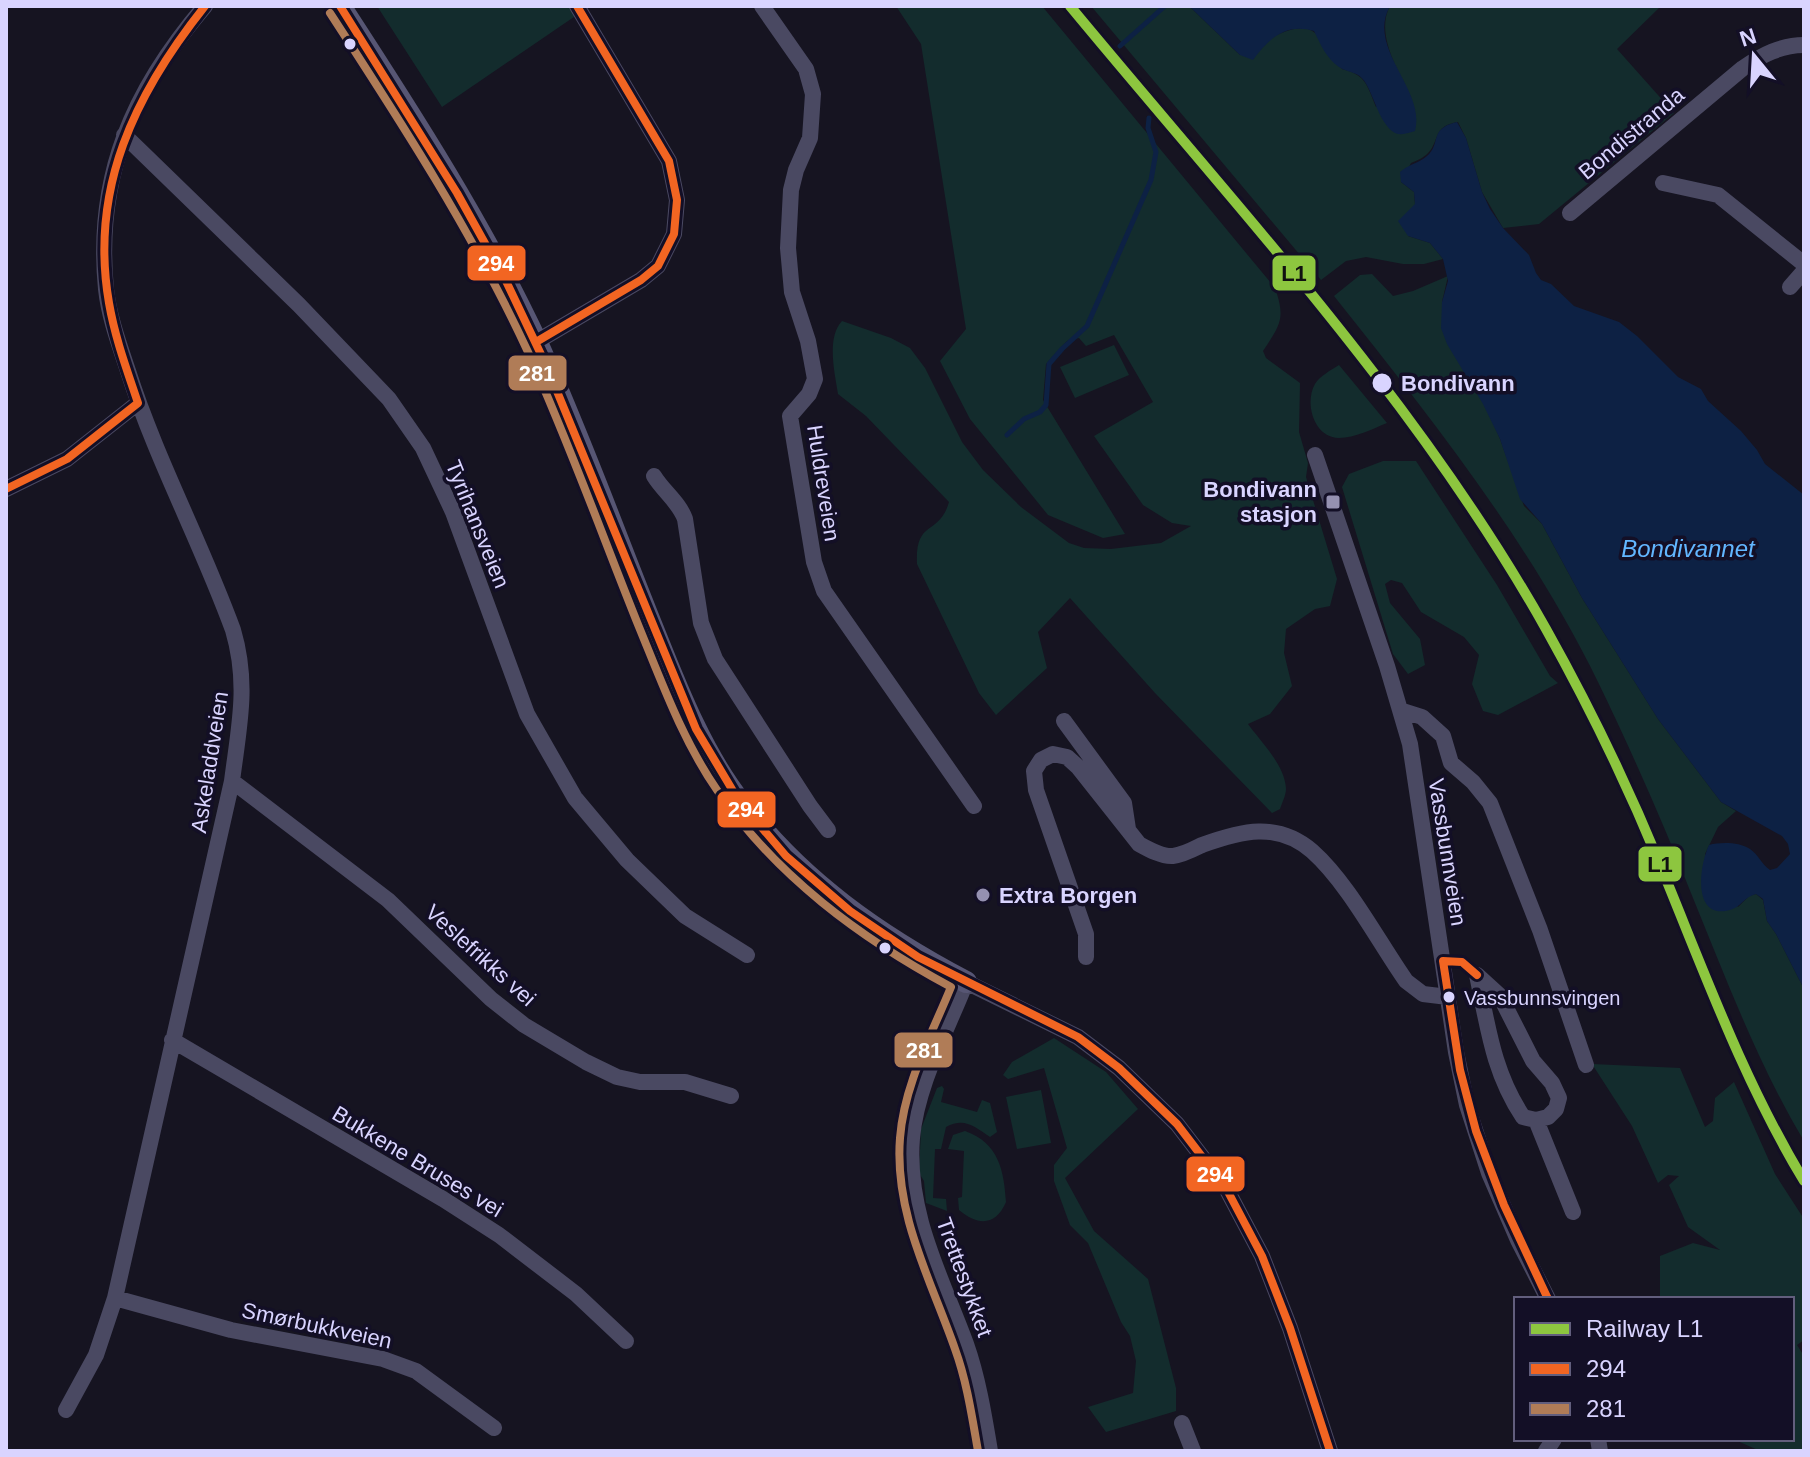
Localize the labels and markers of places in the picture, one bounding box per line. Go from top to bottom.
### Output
unlabelled marker [342,36,358,52]
marker: Bondivann [1370,371,1394,395]
place label: Bondivann [1401,371,1515,396]
place label: Bondivann stasjon [1203,477,1317,527]
marker: Bondivann stasjon [1324,493,1342,511]
place label: Extra Borgen [999,883,1137,908]
marker: Extra Borgen [974,886,992,904]
unlabelled marker [877,940,893,956]
place label: Vassbunnsvingen [1464,987,1620,1009]
marker: Vassbunnsvingen [1441,989,1457,1005]

